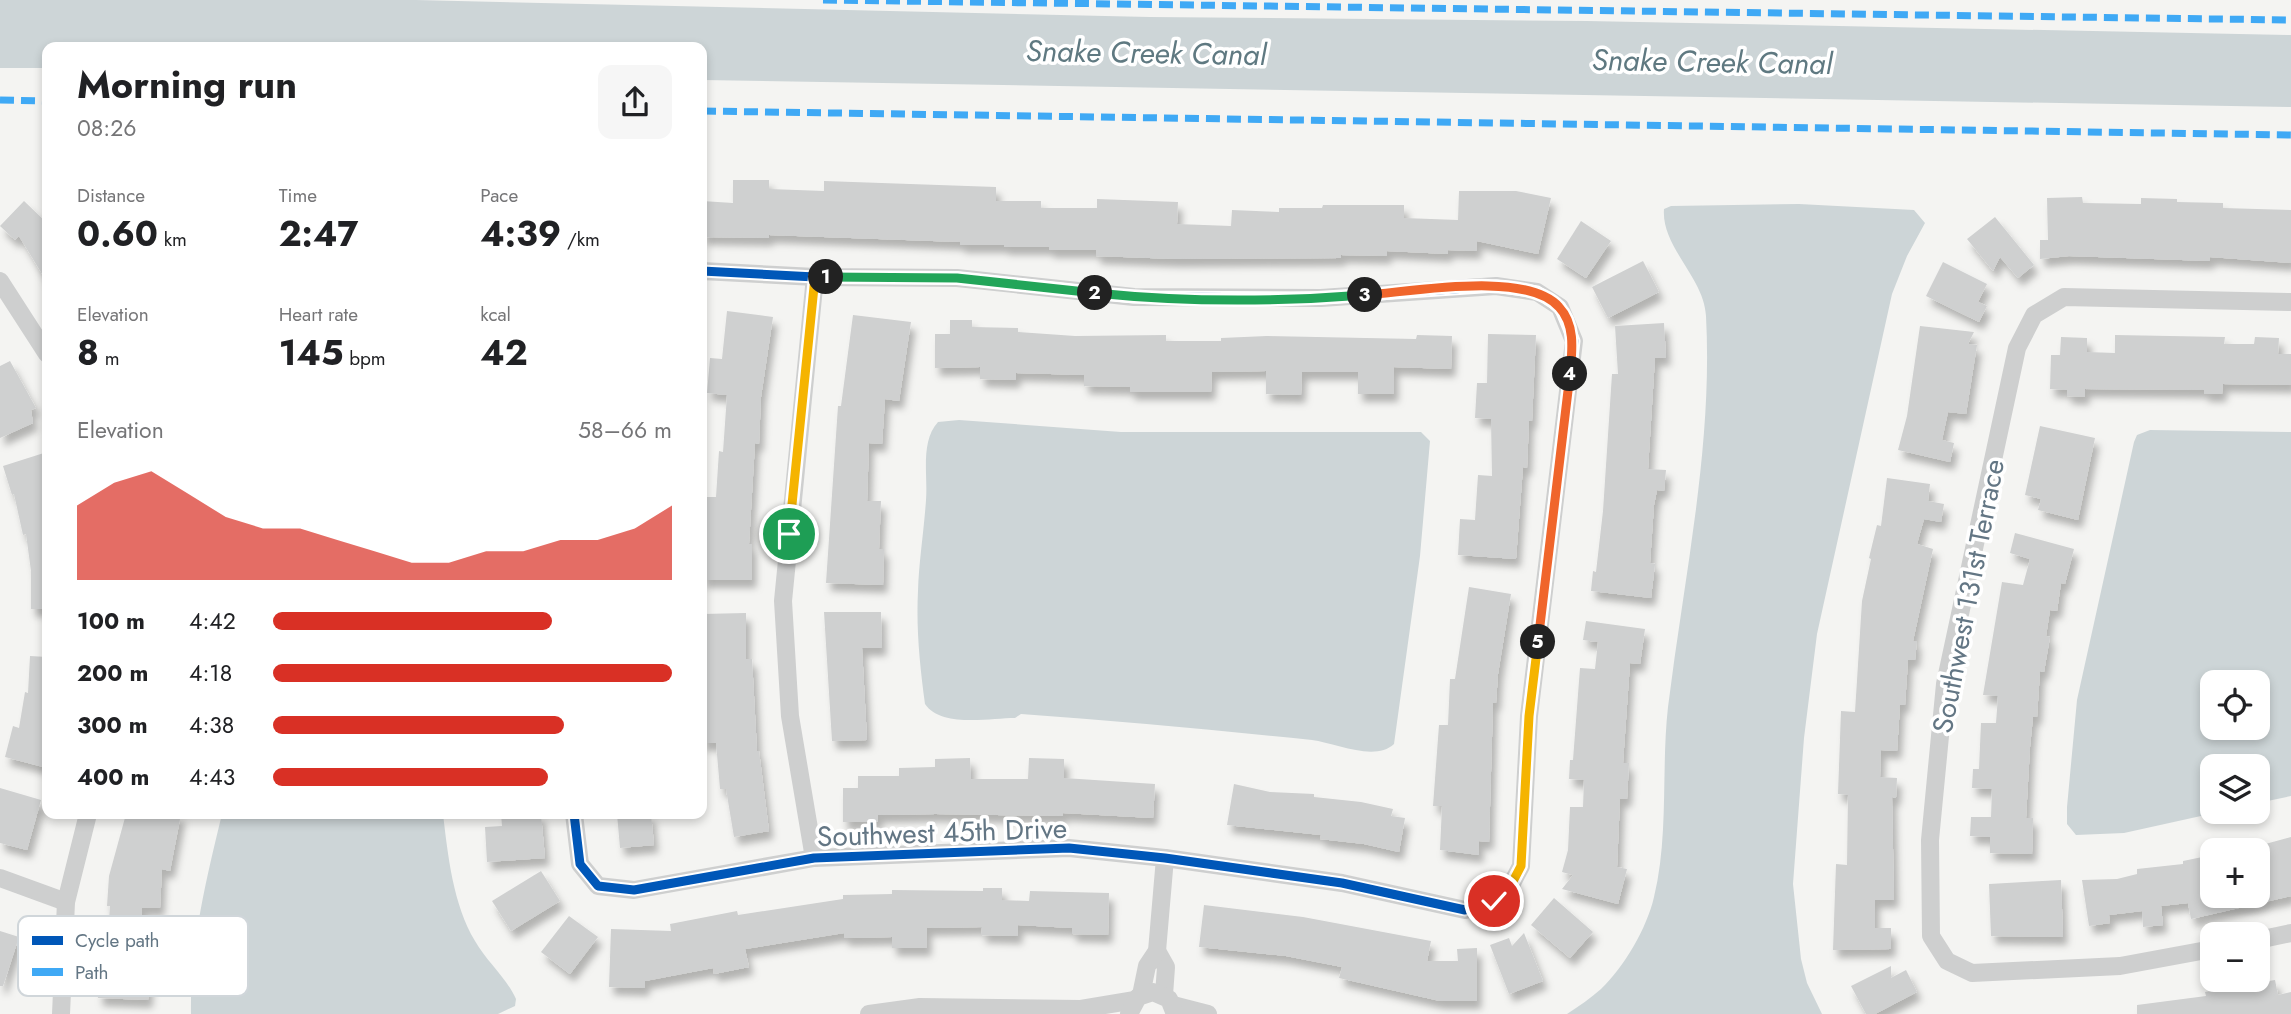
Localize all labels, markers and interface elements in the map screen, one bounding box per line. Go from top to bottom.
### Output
water label: Snake Creek Canal [1025,29,1268,76]
water label: Snake Creek Canal [1591,38,1834,85]
text: Morning run [77,57,297,112]
button: share [598,65,672,139]
text: 08:26 [77,111,137,145]
text: Distance [77,182,145,209]
text: Time [279,182,317,209]
text: Pace [480,182,518,209]
text: 0.60 [77,209,158,259]
text: 2:47 [279,209,358,259]
text: 4:39 [480,209,561,259]
text: km [158,226,187,253]
text: /km [561,226,600,253]
pin: 1 [808,260,844,294]
text: 1 [821,263,830,290]
pin: 2 [1078,276,1112,310]
pin: 3 [1348,278,1382,312]
text: 2 [1088,279,1101,306]
text: 3 [1359,281,1370,308]
text: Elevation [77,301,149,328]
text: Heart rate [279,301,358,328]
text: kcal [480,301,511,328]
text: 8 [77,328,99,378]
text: 145 [279,328,343,378]
text: 42 [480,328,528,378]
text: m [99,345,119,372]
text: bpm [343,345,386,372]
pin: 4 [1552,356,1588,392]
text: 4 [1563,360,1576,387]
text: Elevation [77,413,164,447]
text: 58–66 m [578,413,672,447]
street label: Southwest 131st Terrace [1922,456,2015,736]
pin [759,504,819,564]
icon: arrive [770,515,808,553]
text: 100 m [77,604,145,638]
text: 4:42 [189,604,236,638]
pin: 5 [1520,624,1556,660]
text: 5 [1531,628,1544,655]
text: 200 m [77,656,148,690]
text: 4:18 [189,656,232,690]
map controls [2200,670,2270,992]
button: locate [2200,670,2270,740]
text: 300 m [77,708,148,742]
text: 4:38 [189,708,234,742]
button: layers [2200,754,2270,824]
text: 400 m [77,760,149,794]
text: 4:43 [189,760,235,794]
street label: Southwest 45th Drive [816,808,1068,857]
button: + [2200,838,2270,908]
pin [1464,871,1524,931]
icon: check [1475,882,1513,920]
legend [18,916,248,996]
button: − [2200,922,2270,992]
text: Cycle path [75,927,160,954]
text: Path [75,959,109,986]

